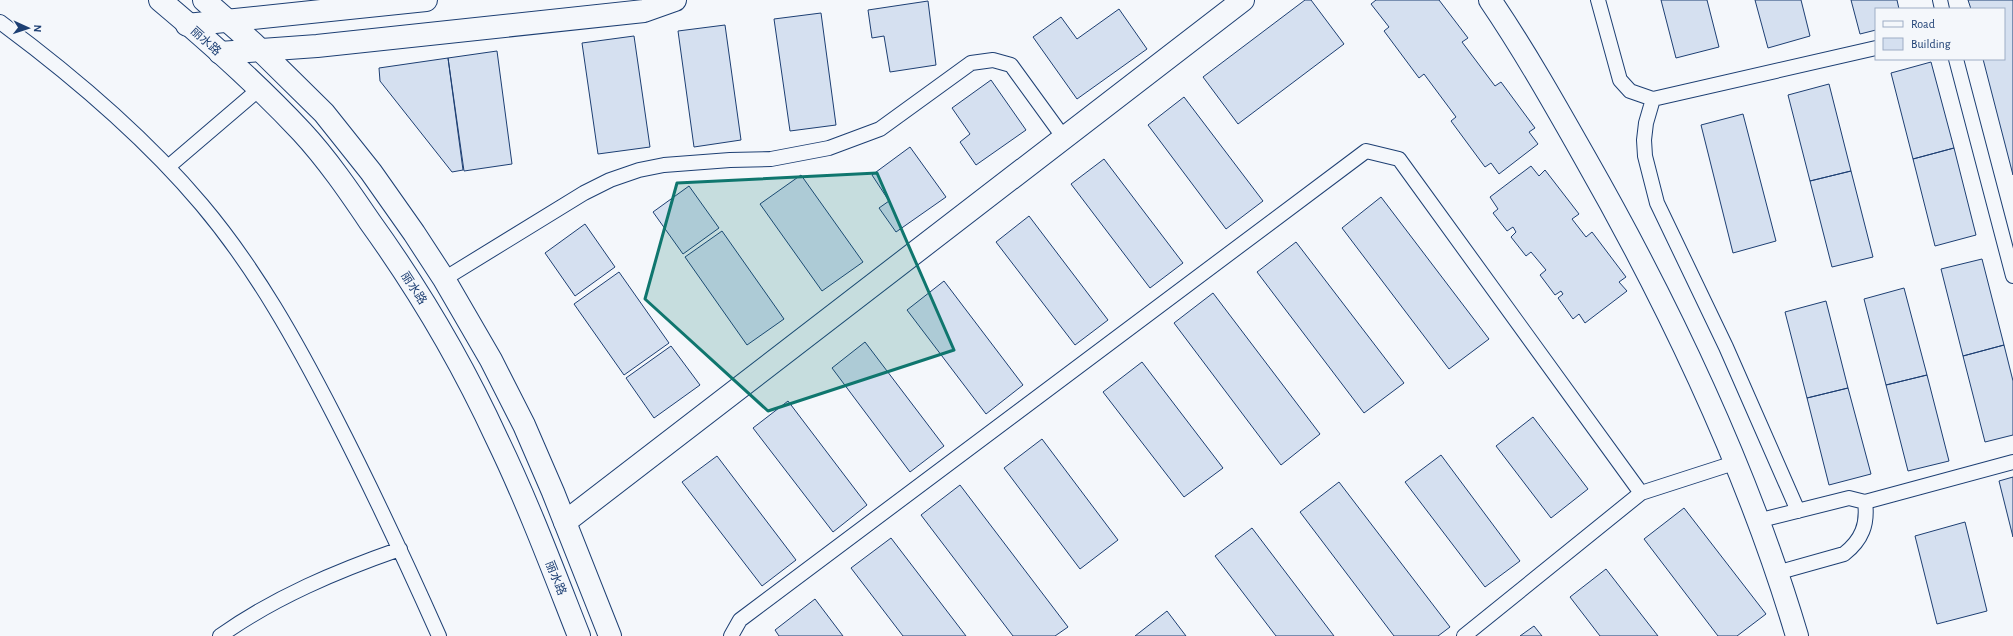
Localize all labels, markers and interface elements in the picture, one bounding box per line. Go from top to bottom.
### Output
north arrow [8,8,48,48]
legend [1875,8,2005,60]
text: Road [1911,18,1935,30]
text: N [32,24,43,33]
street label: 丽水路 [189,24,224,58]
text: Building [1911,38,1951,50]
street label: 丽水路 [399,269,430,306]
street label: 丽水路 [544,559,569,597]

